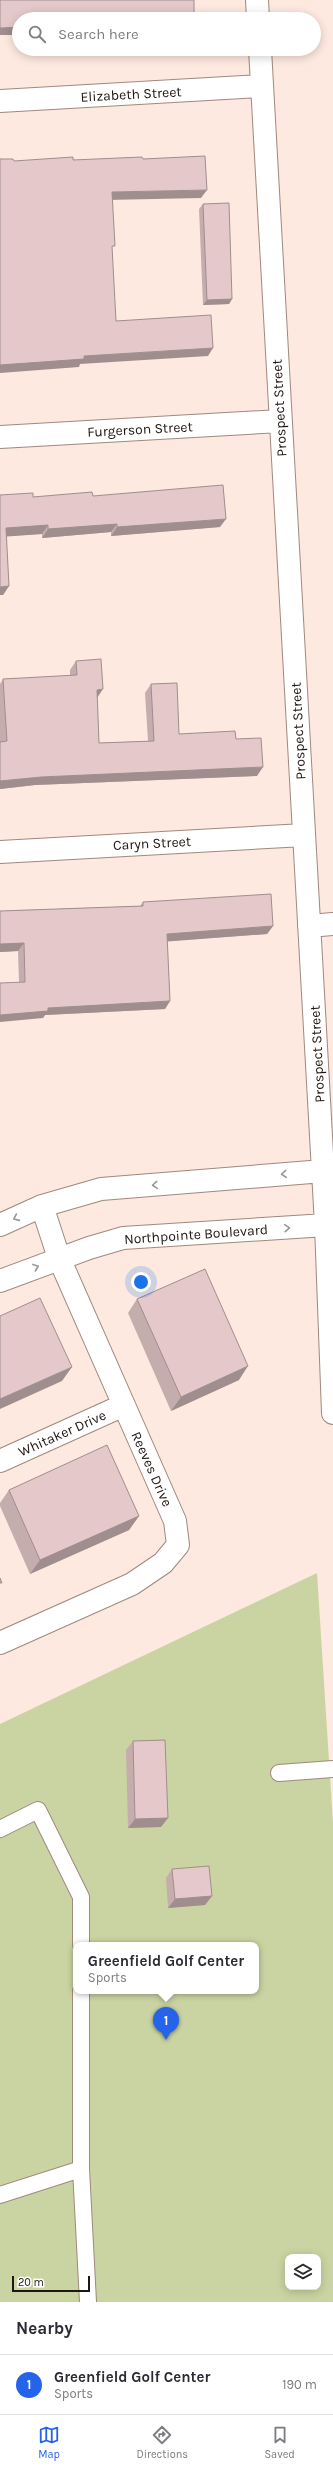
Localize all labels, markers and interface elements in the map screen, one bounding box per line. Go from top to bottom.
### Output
search box [12,12,321,56]
icon: search [26,23,48,45]
text: Search here [58,25,139,43]
street label: Elizabeth Street [80,83,182,106]
street label: Prospect Street [268,359,291,457]
street label: Furgerson Street [87,418,193,441]
street label: Prospect Street [287,682,310,780]
street label: Caryn Street [113,833,191,854]
street label: Prospect Street [306,1005,329,1103]
one-way arrow [281,1169,287,1178]
one-way arrow [152,1180,158,1189]
one-way arrow [13,1213,20,1221]
street label: Northpointe Boulevard [123,1221,269,1248]
one-way arrow [284,1223,290,1232]
one-way arrow [33,1263,40,1271]
your location [131,1272,151,1292]
street label: Whitaker Drive [16,1407,109,1460]
street label: Reeves Drive [127,1429,176,1509]
popup [73,1942,259,1994]
text: Greenfield Golf Center [88,1952,244,1970]
text: Sports [88,1970,127,1985]
pin: 1 [153,2007,179,2040]
map controls [285,2254,321,2290]
button: layers [285,2254,321,2290]
scale bar [12,2274,90,2293]
text: 20 m [18,2276,44,2289]
text: Nearby [16,2318,73,2338]
text: Greenfield Golf Center [54,2368,210,2386]
text: 1 [27,2377,31,2392]
text: 190 m [282,2377,317,2392]
text: Sports [54,2386,93,2401]
tab: Map [38,2424,60,2461]
tab: Directions [136,2424,188,2461]
tab: Saved [264,2424,295,2461]

